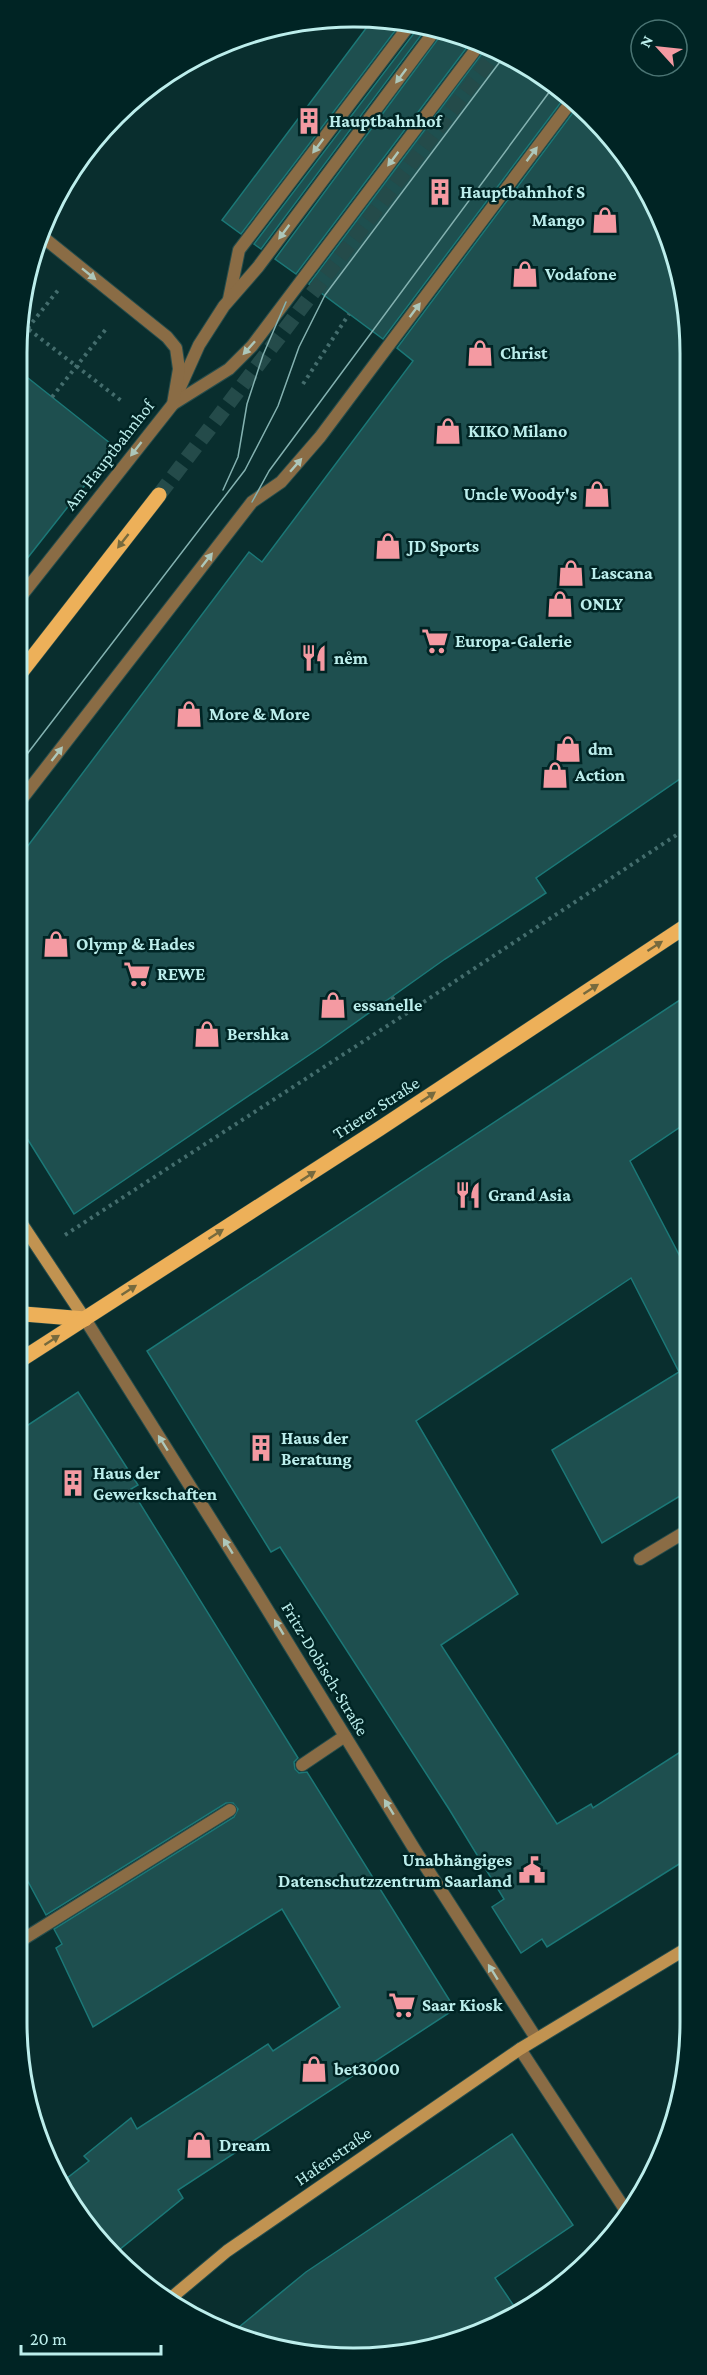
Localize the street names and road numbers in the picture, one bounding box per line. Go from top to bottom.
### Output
street label: Am Hauptbahnhof [60,395,159,514]
street label: Trierer Straße [329,1073,423,1143]
street label: Fritz-Dobisch-Straße [277,1599,373,1739]
street label: Hafenstraße [291,2122,375,2190]

